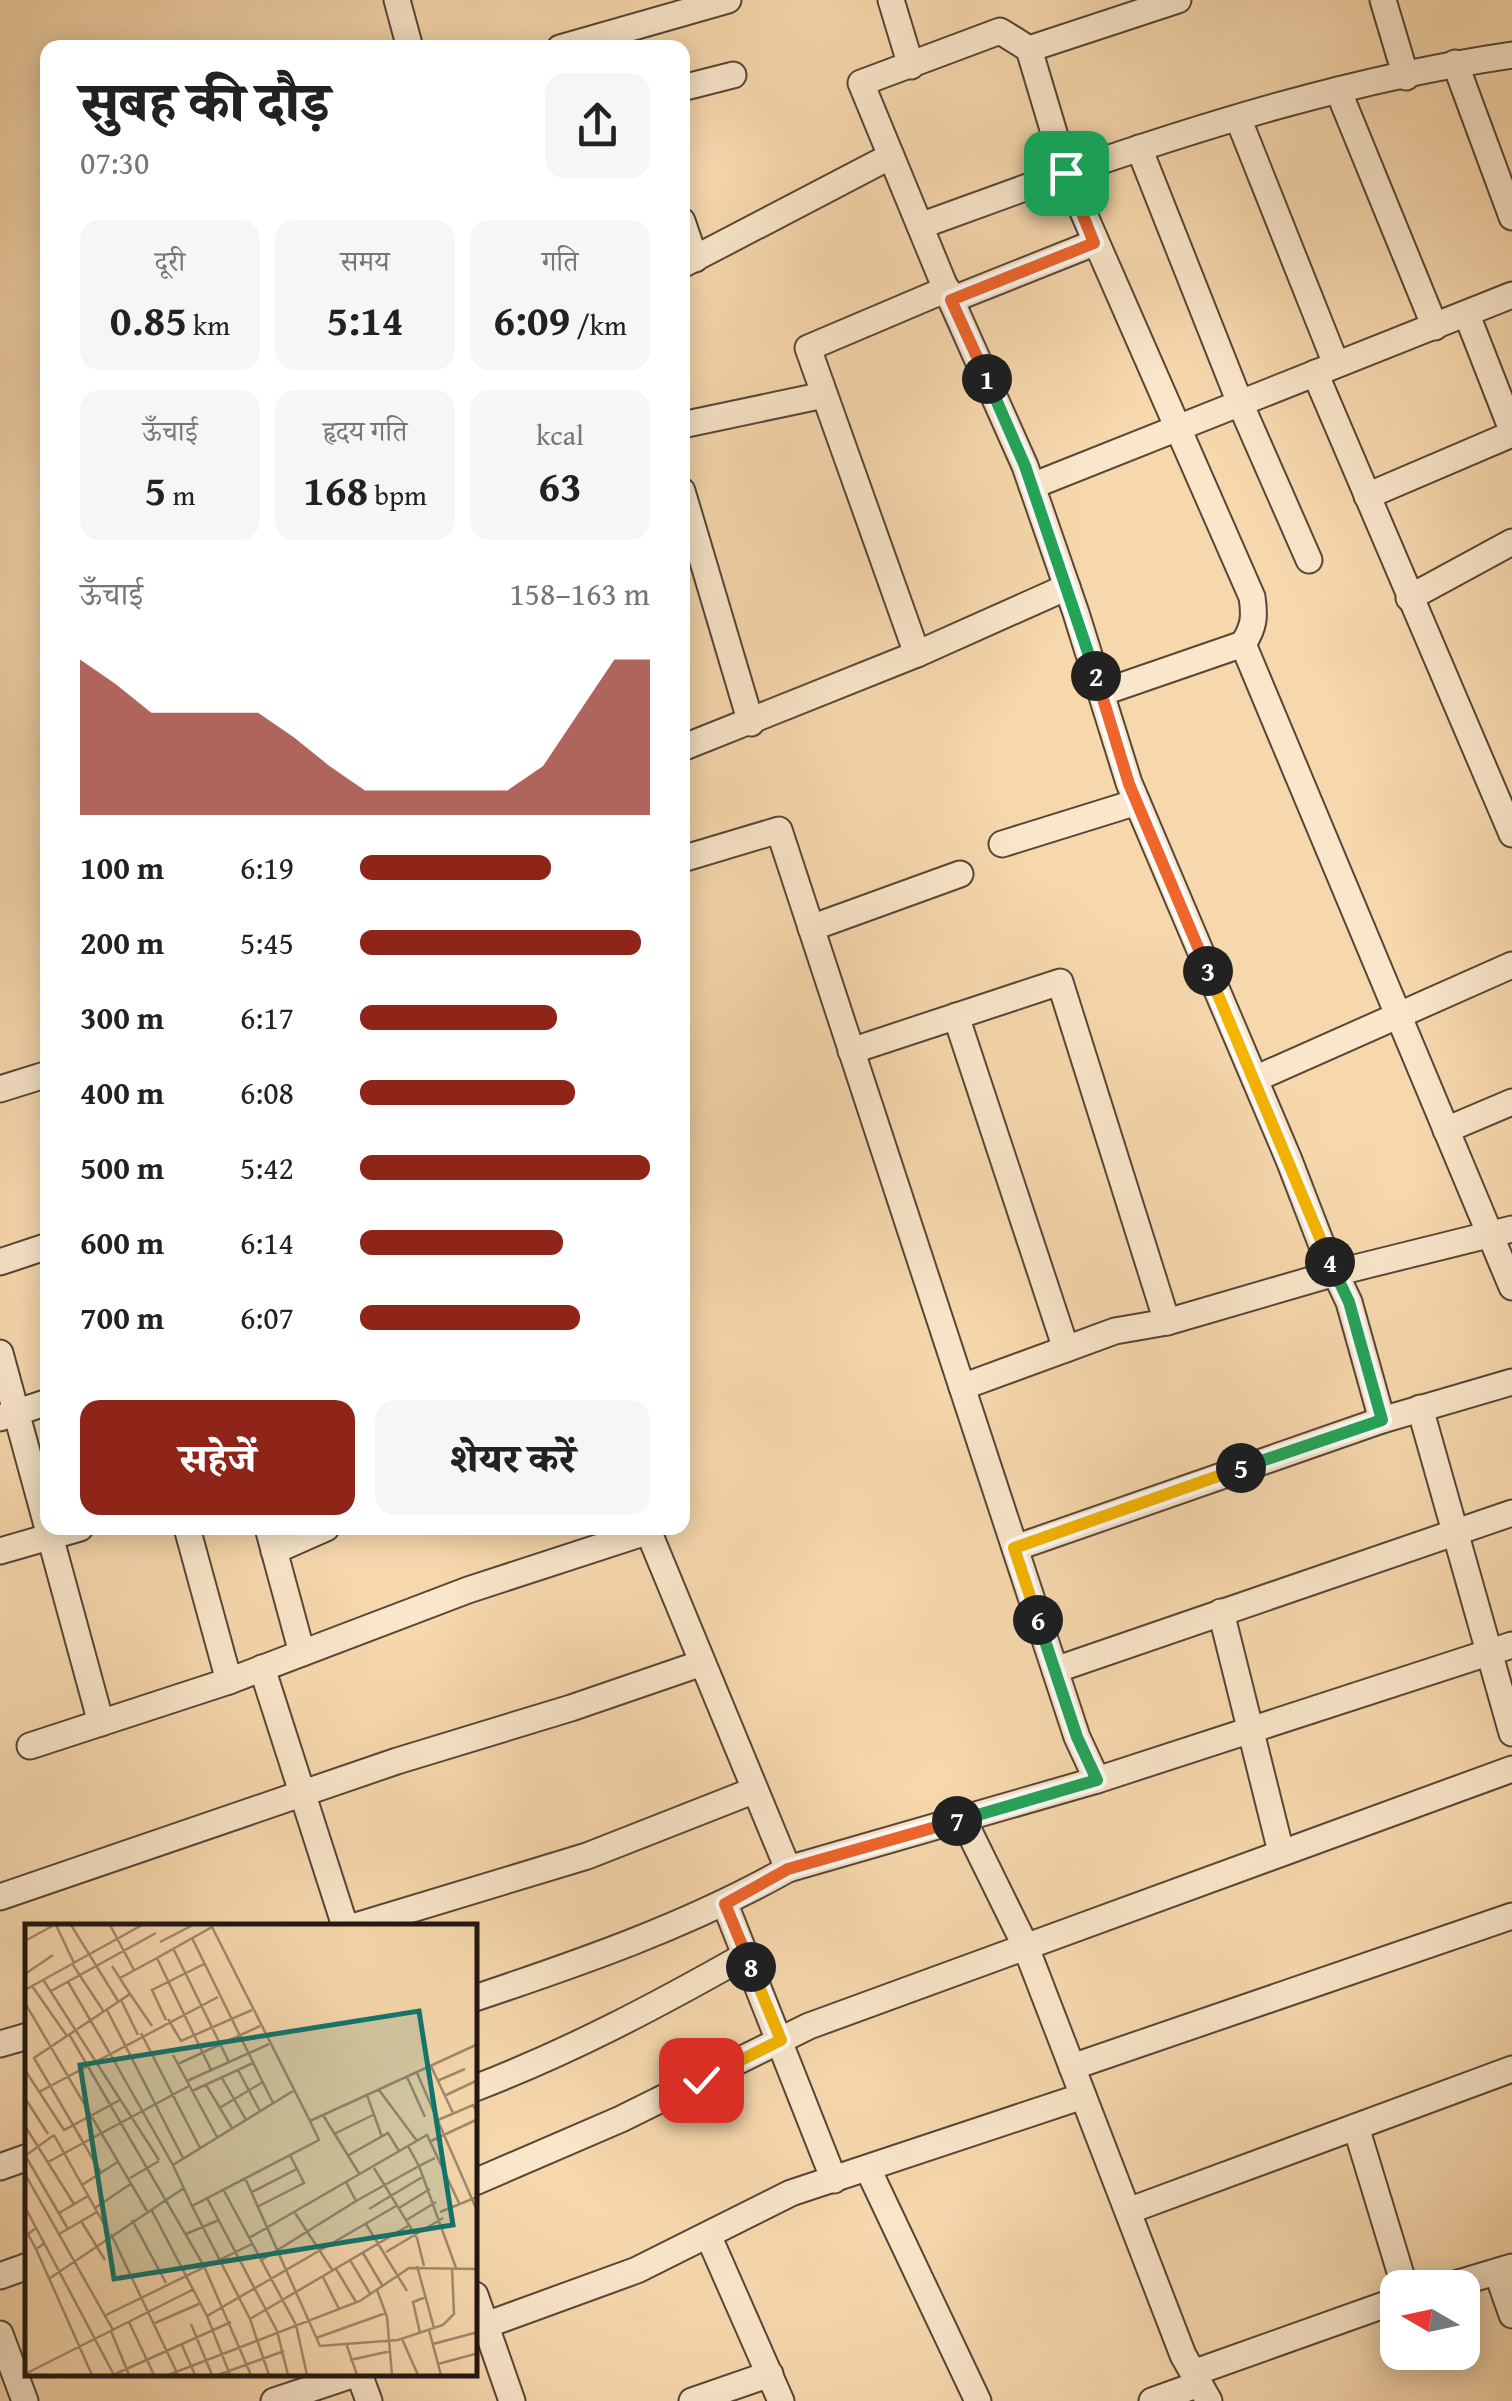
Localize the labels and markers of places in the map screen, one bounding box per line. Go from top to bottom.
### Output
pin [1024,131,1109,216]
pin: 1 [962,354,1012,404]
pin: 2 [1071,651,1121,701]
pin: 3 [1183,946,1233,996]
pin: 4 [1305,1237,1355,1287]
pin: 5 [1216,1443,1266,1493]
pin: 6 [1013,1595,1063,1645]
pin: 7 [932,1796,982,1846]
pin: 8 [726,1942,776,1992]
pin [659,2038,744,2123]

